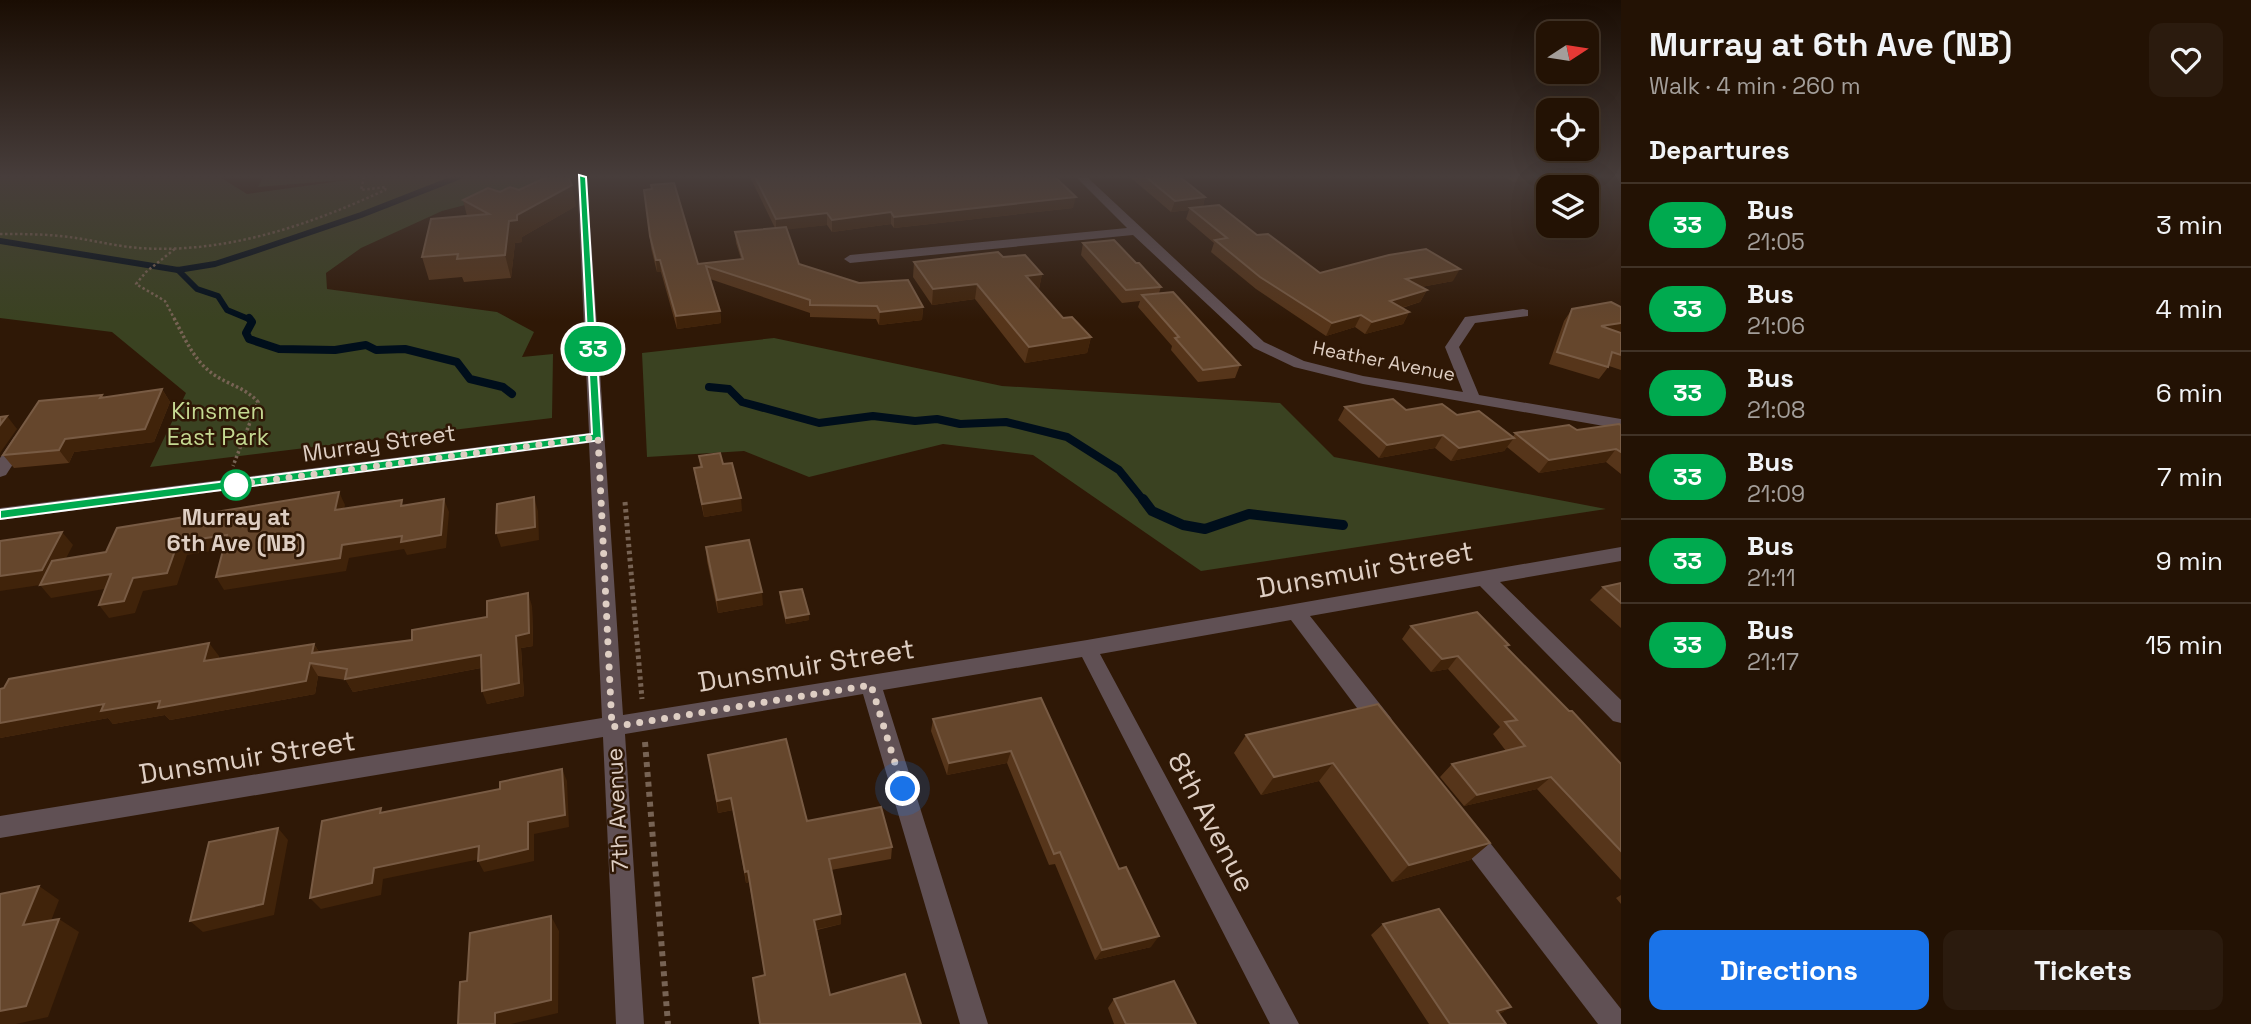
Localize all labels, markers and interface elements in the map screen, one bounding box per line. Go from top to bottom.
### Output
north arrow [1536,21,1600,84]
map controls [1536,21,1599,238]
button: heart [2149,23,2223,97]
text: Murray at 6th Ave (NB) [1649,24,2012,66]
text: Walk · 4 min · 260 m [1649,71,1861,101]
button: locate [1536,98,1599,161]
text: Departures [1649,133,1790,167]
button: layers [1536,175,1599,238]
text: Bus [1747,193,1794,227]
text: 3 min [2156,208,2223,242]
text: 33 [1673,209,1702,240]
text: 21:05 [1747,227,1805,257]
text: Bus [1747,277,1794,311]
text: 4 min [2155,292,2223,326]
text: 33 [1673,293,1702,324]
text: 21:06 [1747,311,1805,341]
line badge: 33 [562,326,624,372]
text: 33 [578,333,608,364]
street label: Heather Avenue [1311,335,1457,387]
text: Bus [1747,361,1794,395]
text: 6 min [2156,376,2223,410]
text: 33 [1673,377,1702,408]
text: 21:08 [1747,395,1805,425]
park label: Kinsmen East Park [167,396,269,452]
street label: Murray Street [301,417,457,469]
text: Bus [1747,445,1794,479]
text: 7 min [2157,460,2223,494]
text: 33 [1673,461,1702,492]
marker: Murray at 6th Ave (NB) [221,470,251,500]
text: 21:09 [1747,479,1805,509]
place label: Murray at 6th Ave (NB) [167,502,305,558]
text: Bus [1747,529,1794,563]
street label: Dunsmuir Street [1254,532,1476,606]
text: 9 min [2156,544,2223,578]
text: 33 [1673,545,1702,576]
text: 21:11 [1747,563,1796,593]
text: Bus [1747,613,1794,647]
text: 15 min [2145,628,2223,662]
text: 33 [1673,629,1702,660]
street label: Dunsmuir Street [695,630,917,700]
text: 21:17 [1747,647,1799,677]
street label: Dunsmuir Street [136,722,358,792]
street label: 8th Avenue [1160,746,1264,898]
street label: 7th Avenue [599,747,635,873]
your location [885,771,920,806]
button: Directions [1649,930,1929,1010]
button: Tickets [1943,930,2223,1010]

